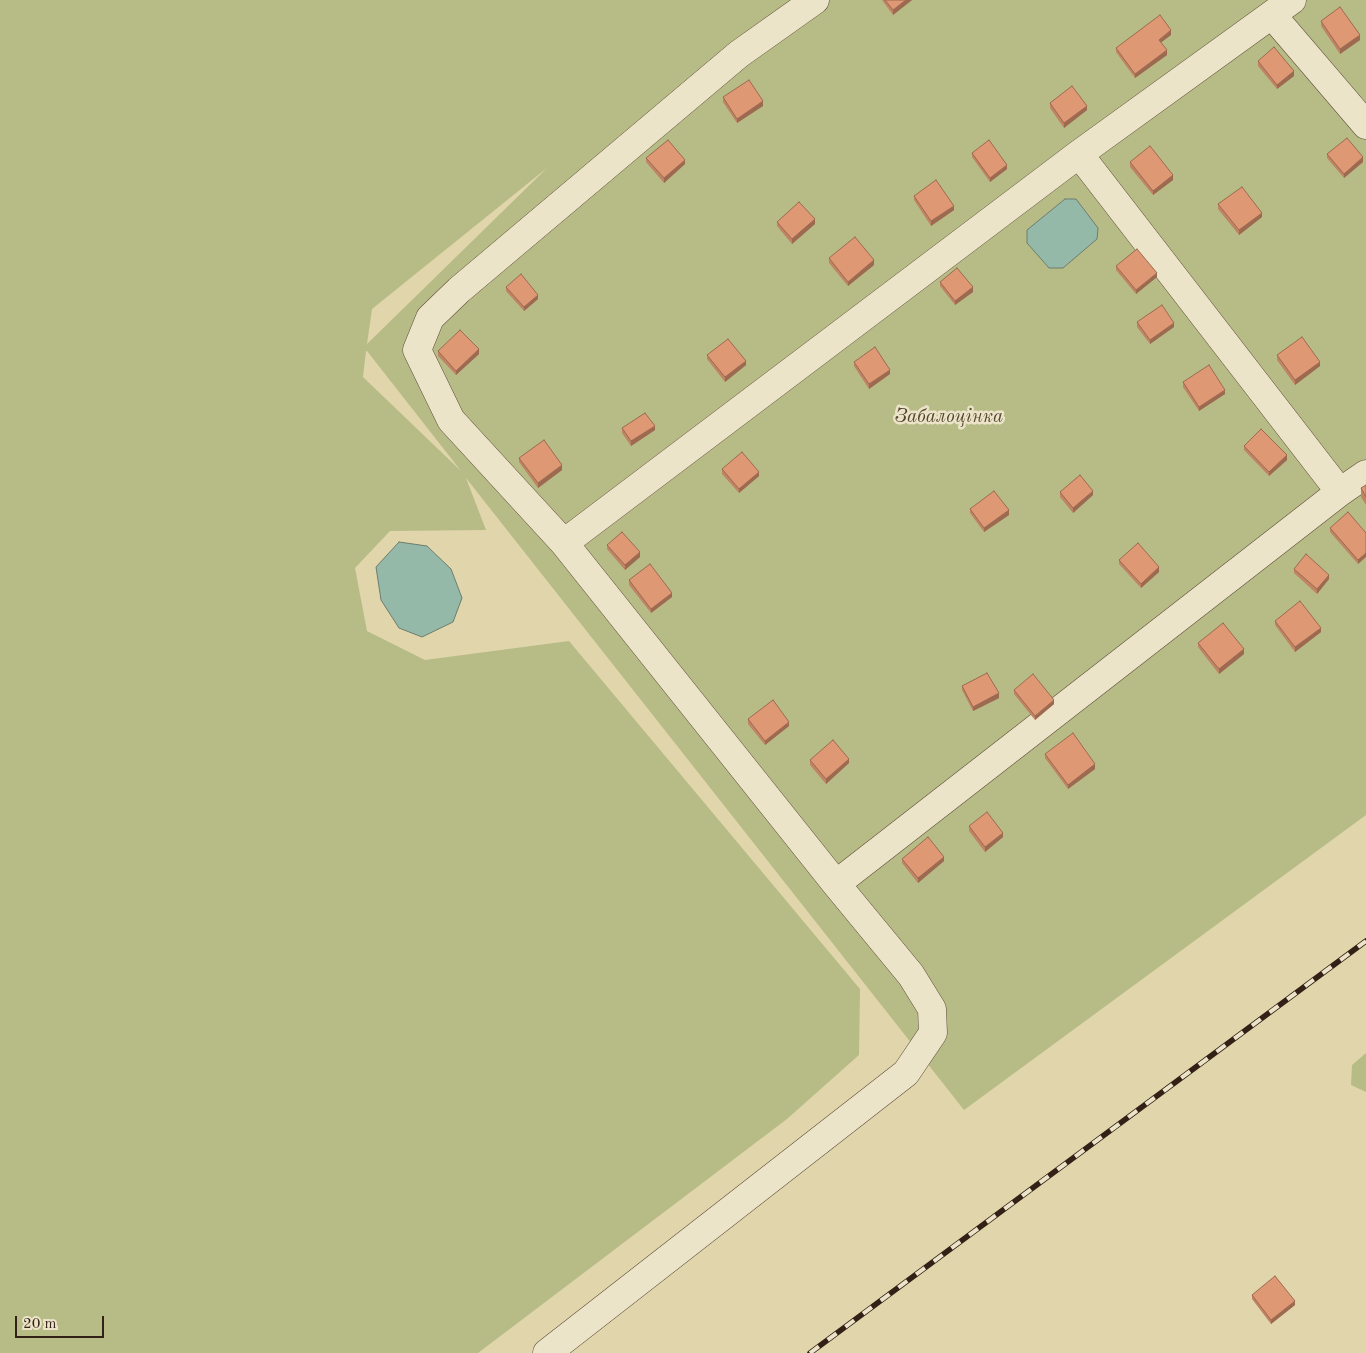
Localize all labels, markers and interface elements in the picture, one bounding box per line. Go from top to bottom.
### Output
park label: Забалоцінка [895,406,1003,428]
scale bar [18,1306,106,1338]
text: 20 m [23,1317,57,1332]

